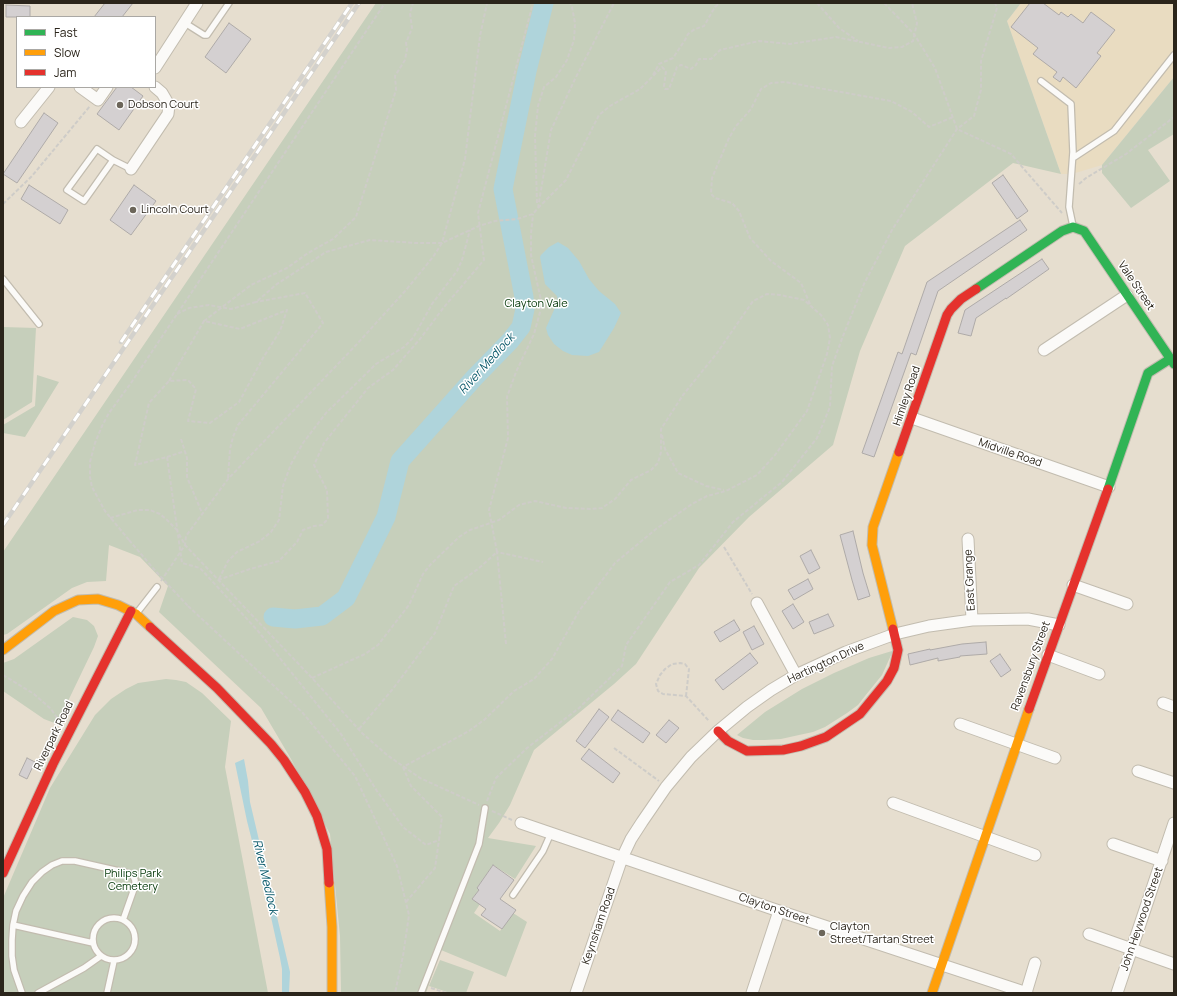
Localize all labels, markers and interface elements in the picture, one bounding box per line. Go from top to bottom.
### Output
legend [16,16,156,88]
text: Fast [54,24,78,41]
text: Slow [54,44,80,61]
text: Jam [54,64,76,81]
place label: Dobson Court [128,98,199,112]
marker: Dobson Court [115,100,125,110]
place label: Lincoln Court [141,203,209,217]
marker: Lincoln Court [128,205,138,215]
street label: Vale Street [1115,259,1157,313]
park label: Clayton Vale [504,297,568,311]
water label: River Medlock [456,331,518,397]
street label: Himley Road [891,364,923,428]
street label: Midville Road [976,436,1044,470]
street label: East Grange [962,549,978,611]
street label: Ravensbury Street [1009,620,1053,712]
street label: Hartington Drive [786,640,866,686]
street label: Riverpark Road [32,699,76,773]
water label: River Medlock [249,838,281,916]
street label: John Heywood Street [1118,865,1166,973]
park label: Philips Park Cemetery [104,867,162,893]
street label: Keynsham Road [580,886,618,966]
street label: Clayton Street [737,891,811,927]
place label: Clayton Street/Tartan Street [830,920,934,946]
marker: Clayton Street/Tartan Street [817,928,827,938]

